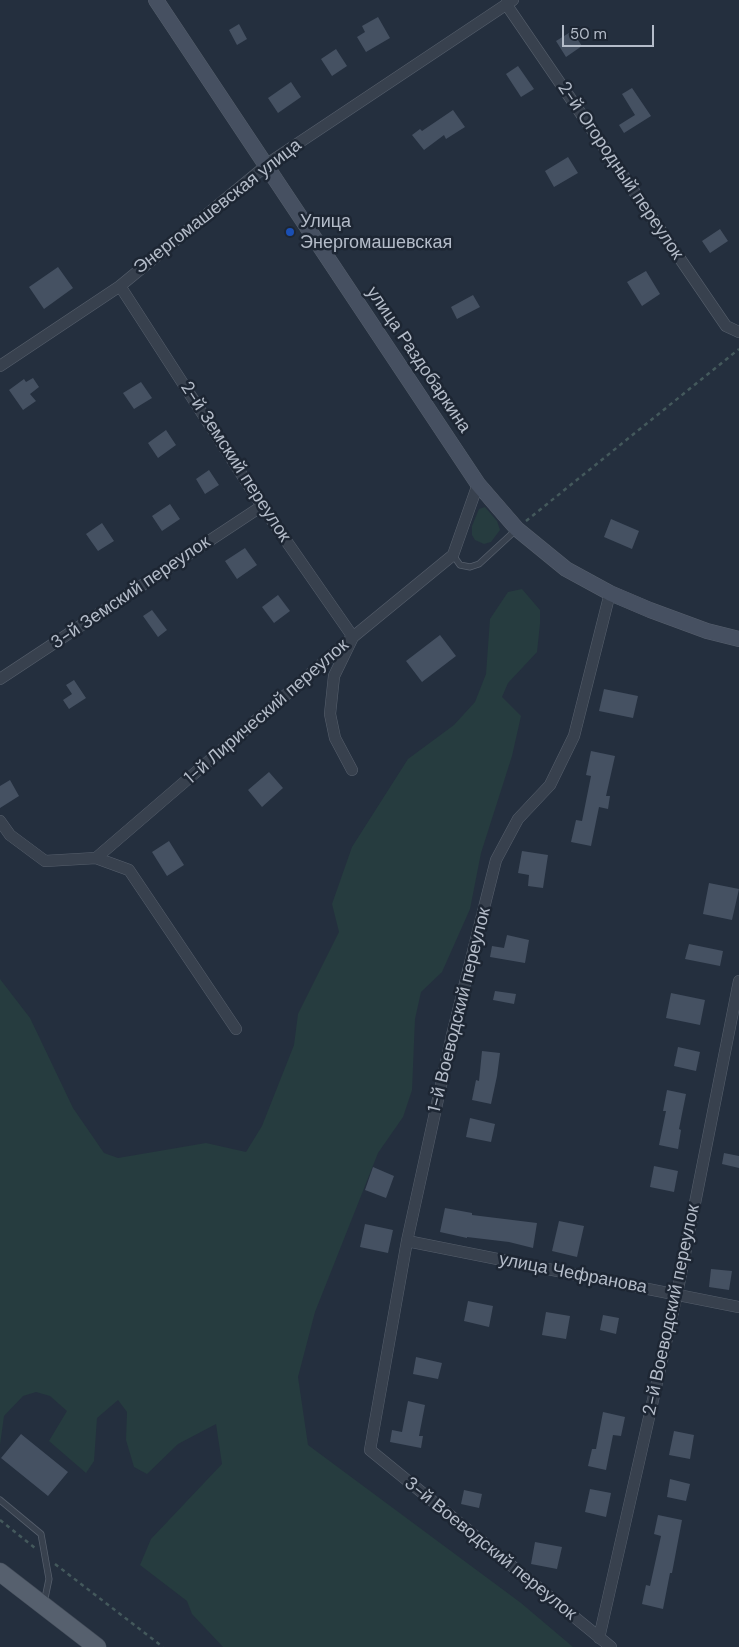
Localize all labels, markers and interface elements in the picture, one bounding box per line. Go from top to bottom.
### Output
scale bar [564,15,656,47]
text: 50 m [570,24,607,44]
street label: 2-й Огородный переулок [552,78,688,264]
street label: Энергомашевская улица [130,135,306,279]
place label: Улица Энергомашевская [300,211,452,253]
marker: Улица Энергомашевская [284,226,296,238]
street label: улица Раздобаркина [361,283,475,437]
street label: 2-й Земский переулок [175,378,295,546]
street label: 3-й Земский переулок [47,532,215,654]
street label: 1-й Лирический переулок [181,635,353,789]
street label: 1-й Воеводский переулок [424,905,496,1115]
street label: 2-й Воеводский переулок [639,1203,705,1417]
street label: улица Чефранова [497,1249,649,1299]
street label: 3-й Воеводский переулок [400,1473,580,1625]

